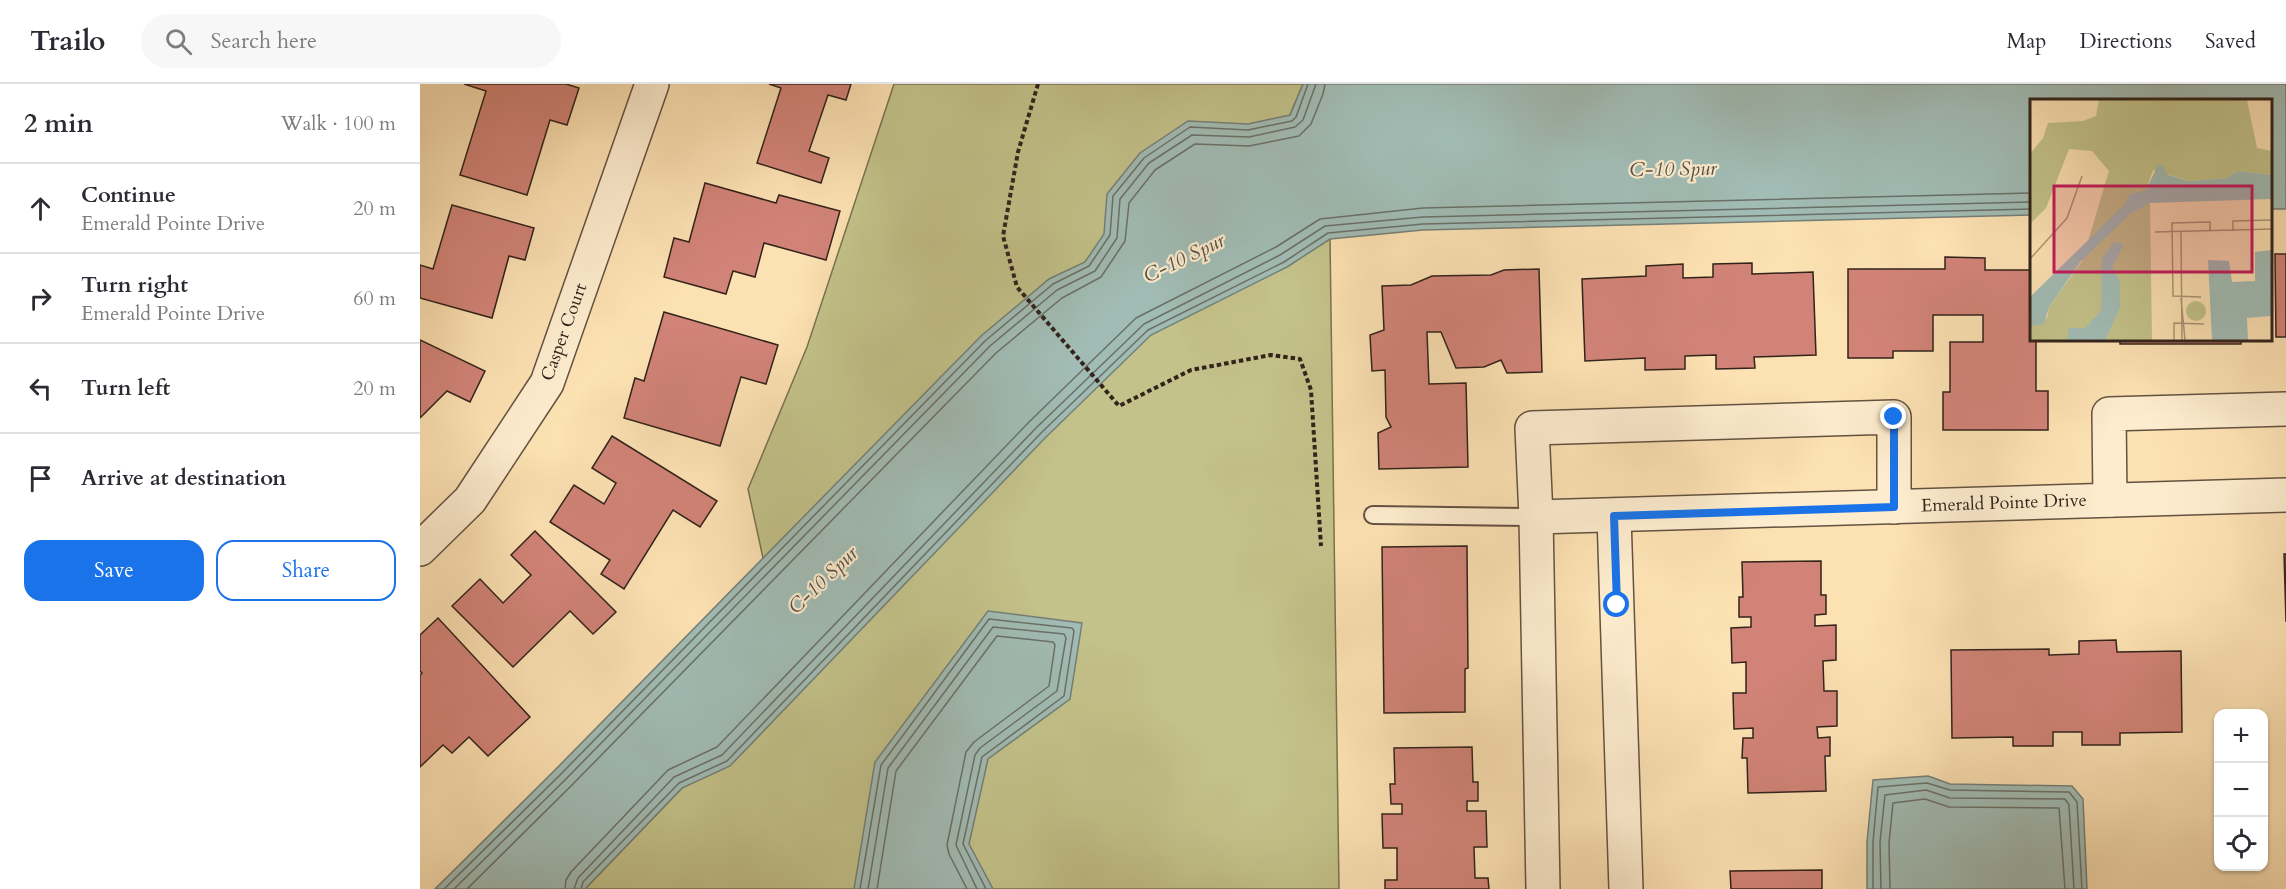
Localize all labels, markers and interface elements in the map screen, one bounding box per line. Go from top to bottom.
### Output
search box [141,14,561,68]
text: Trailo [30,22,105,60]
icon: search [162,25,195,58]
text: Search here [210,26,317,56]
text: Map [2006,27,2046,56]
text: Directions [2079,27,2172,56]
text: Saved [2205,27,2256,56]
inset map [2030,99,2271,340]
text: 2 min [24,106,93,141]
text: Walk · 100 m [281,110,396,137]
water label: C-10 Spur [1629,155,1718,183]
text: Continue [81,180,176,210]
icon: ahead [24,192,57,225]
text: 20 m [353,195,396,222]
text: Emerald Pointe Drive [81,210,265,237]
water label: C-10 Spur [1139,226,1230,289]
text: Turn right [81,270,188,300]
street label: Casper Court [535,279,593,384]
icon: right [24,282,57,315]
text: 60 m [353,285,396,312]
text: Emerald Pointe Drive [81,300,265,327]
icon: left [24,372,57,405]
text: Turn left [81,373,170,403]
text: 20 m [353,375,396,402]
route end [1880,403,1906,429]
icon: arrive [24,462,57,495]
text: Arrive at destination [81,463,286,493]
street label: Emerald Pointe Drive [1921,488,2087,518]
water label: C-10 Spur [782,539,865,620]
button: Save [24,540,204,601]
button: Share [216,540,396,601]
route start [1603,591,1629,617]
map controls [2214,709,2268,871]
button: + [2214,709,2268,763]
button: − [2214,763,2268,817]
button: locate [2214,817,2268,871]

